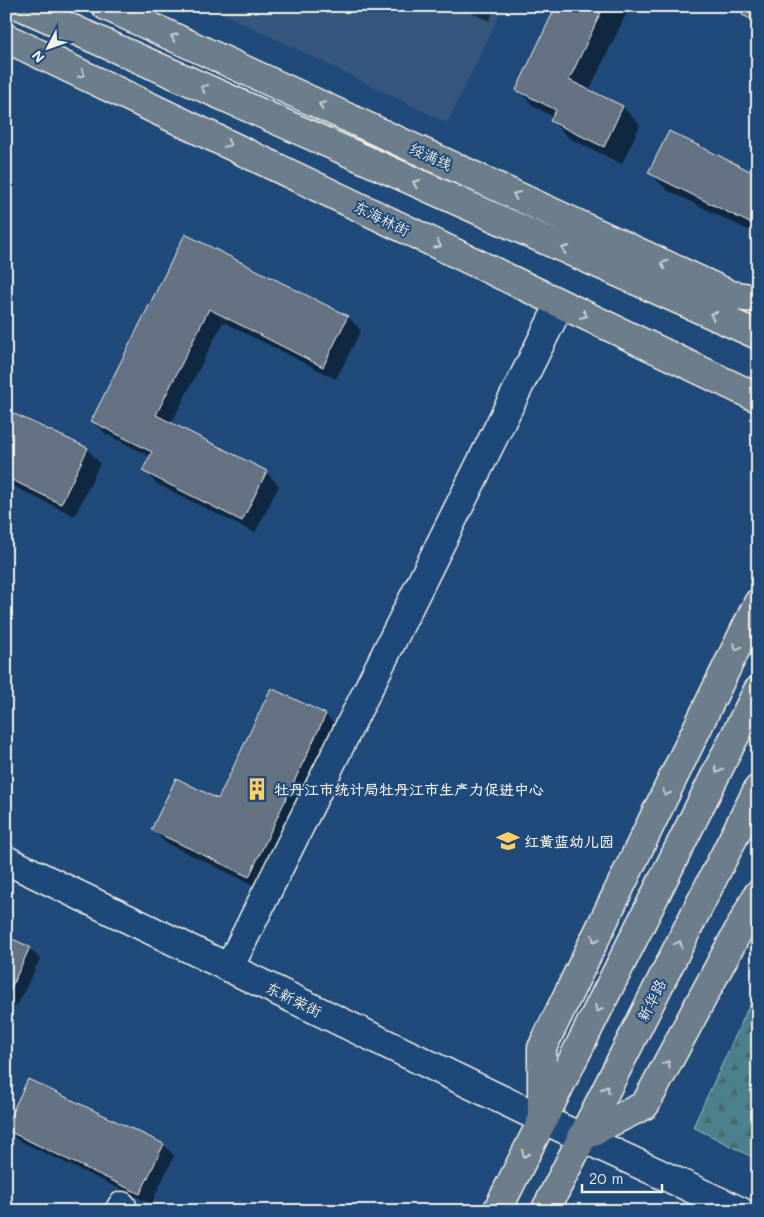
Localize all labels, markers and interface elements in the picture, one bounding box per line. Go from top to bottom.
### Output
north arrow [22,22,72,72]
one-way arrow [170,33,179,44]
text: N [27,47,48,67]
one-way arrow [77,68,86,78]
one-way arrow [200,84,209,95]
one-way arrow [318,101,327,112]
street label: 绥满线 [406,137,456,175]
one-way arrow [223,138,232,148]
one-way arrow [412,178,421,189]
one-way arrow [512,191,521,202]
street label: 东海林街 [351,196,413,240]
one-way arrow [433,239,442,249]
one-way arrow [561,245,570,255]
one-way arrow [660,260,669,270]
one-way arrow [579,309,588,320]
one-way arrow [709,311,718,322]
one-way arrow [732,642,743,651]
one-way arrow [714,765,724,774]
building icon: 牡丹江市统计局牡丹江市生产力促进中心 [244,776,270,802]
place label: 牡丹江市统计局牡丹江市生产力促进中心 [274,779,544,799]
one-way arrow [662,788,672,797]
school or university icon: 红黄蓝幼儿园 [495,828,521,854]
place label: 红黄蓝幼儿园 [524,831,614,851]
one-way arrow [591,934,601,943]
one-way arrow [673,940,683,949]
street label: 新华路 [632,975,670,1025]
street label: 东新荣街 [263,977,325,1021]
one-way arrow [594,1004,604,1013]
one-way arrow [661,1060,671,1069]
one-way arrow [600,1085,610,1094]
one-way arrow [521,1149,531,1158]
scale bar [582,1162,662,1194]
text: 20 m [589,1168,623,1188]

